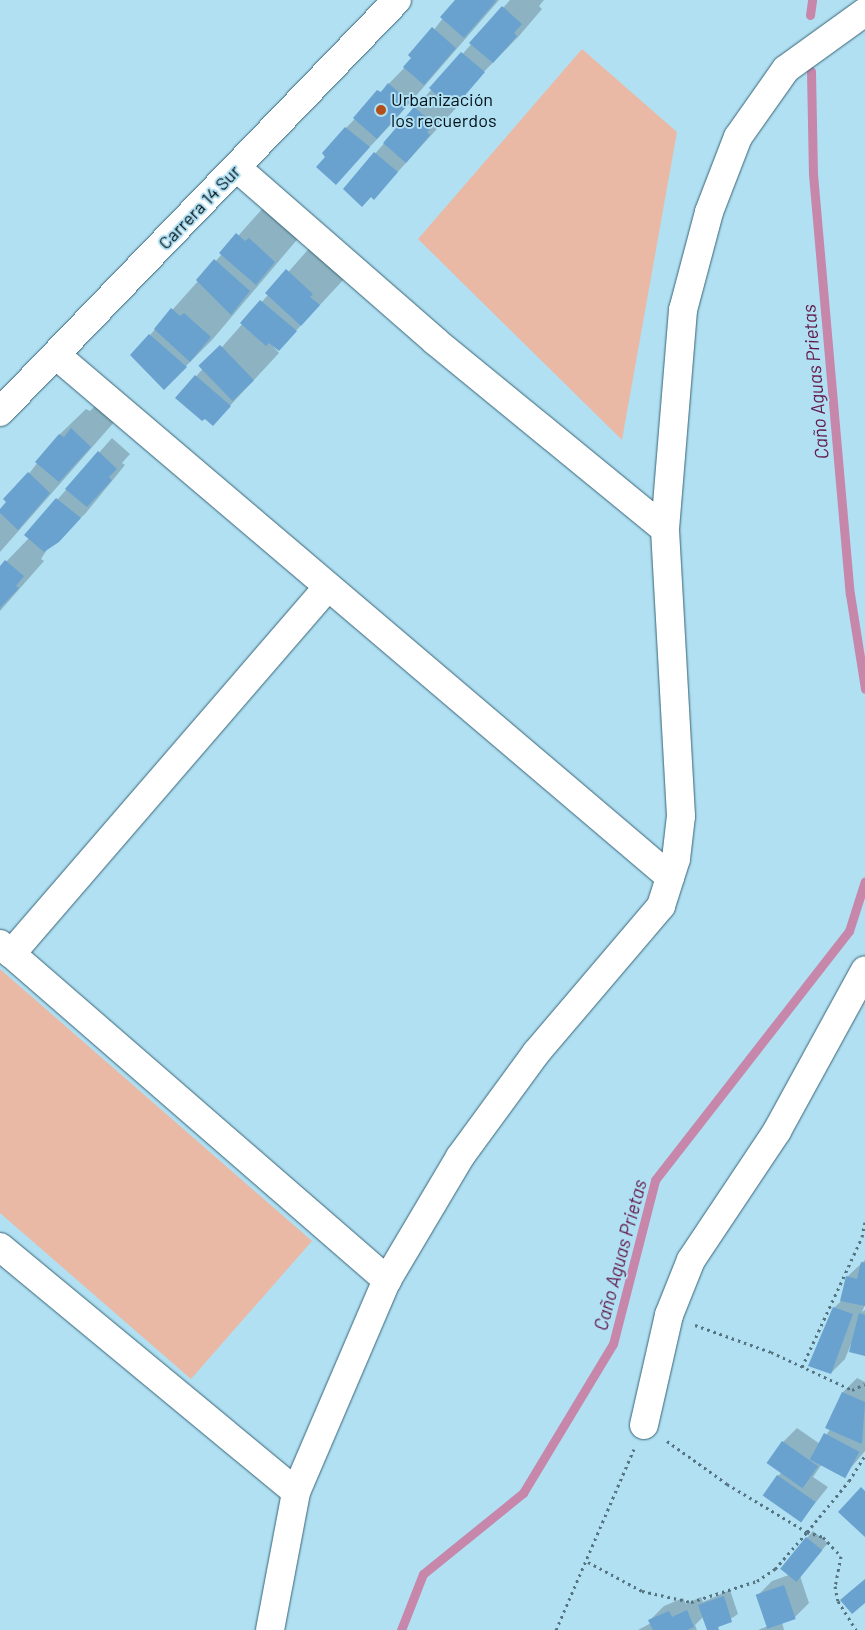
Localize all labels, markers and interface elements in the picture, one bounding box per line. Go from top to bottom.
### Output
place label: Urbanización los recuerdos [391,89,497,132]
marker: Urbanización los recuerdos [375,104,387,116]
street label: Carrera 14 Sur [154,160,244,254]
water label: Caño Aguas Prietas [797,304,833,460]
water label: Caño Aguas Prietas [589,1177,651,1333]

